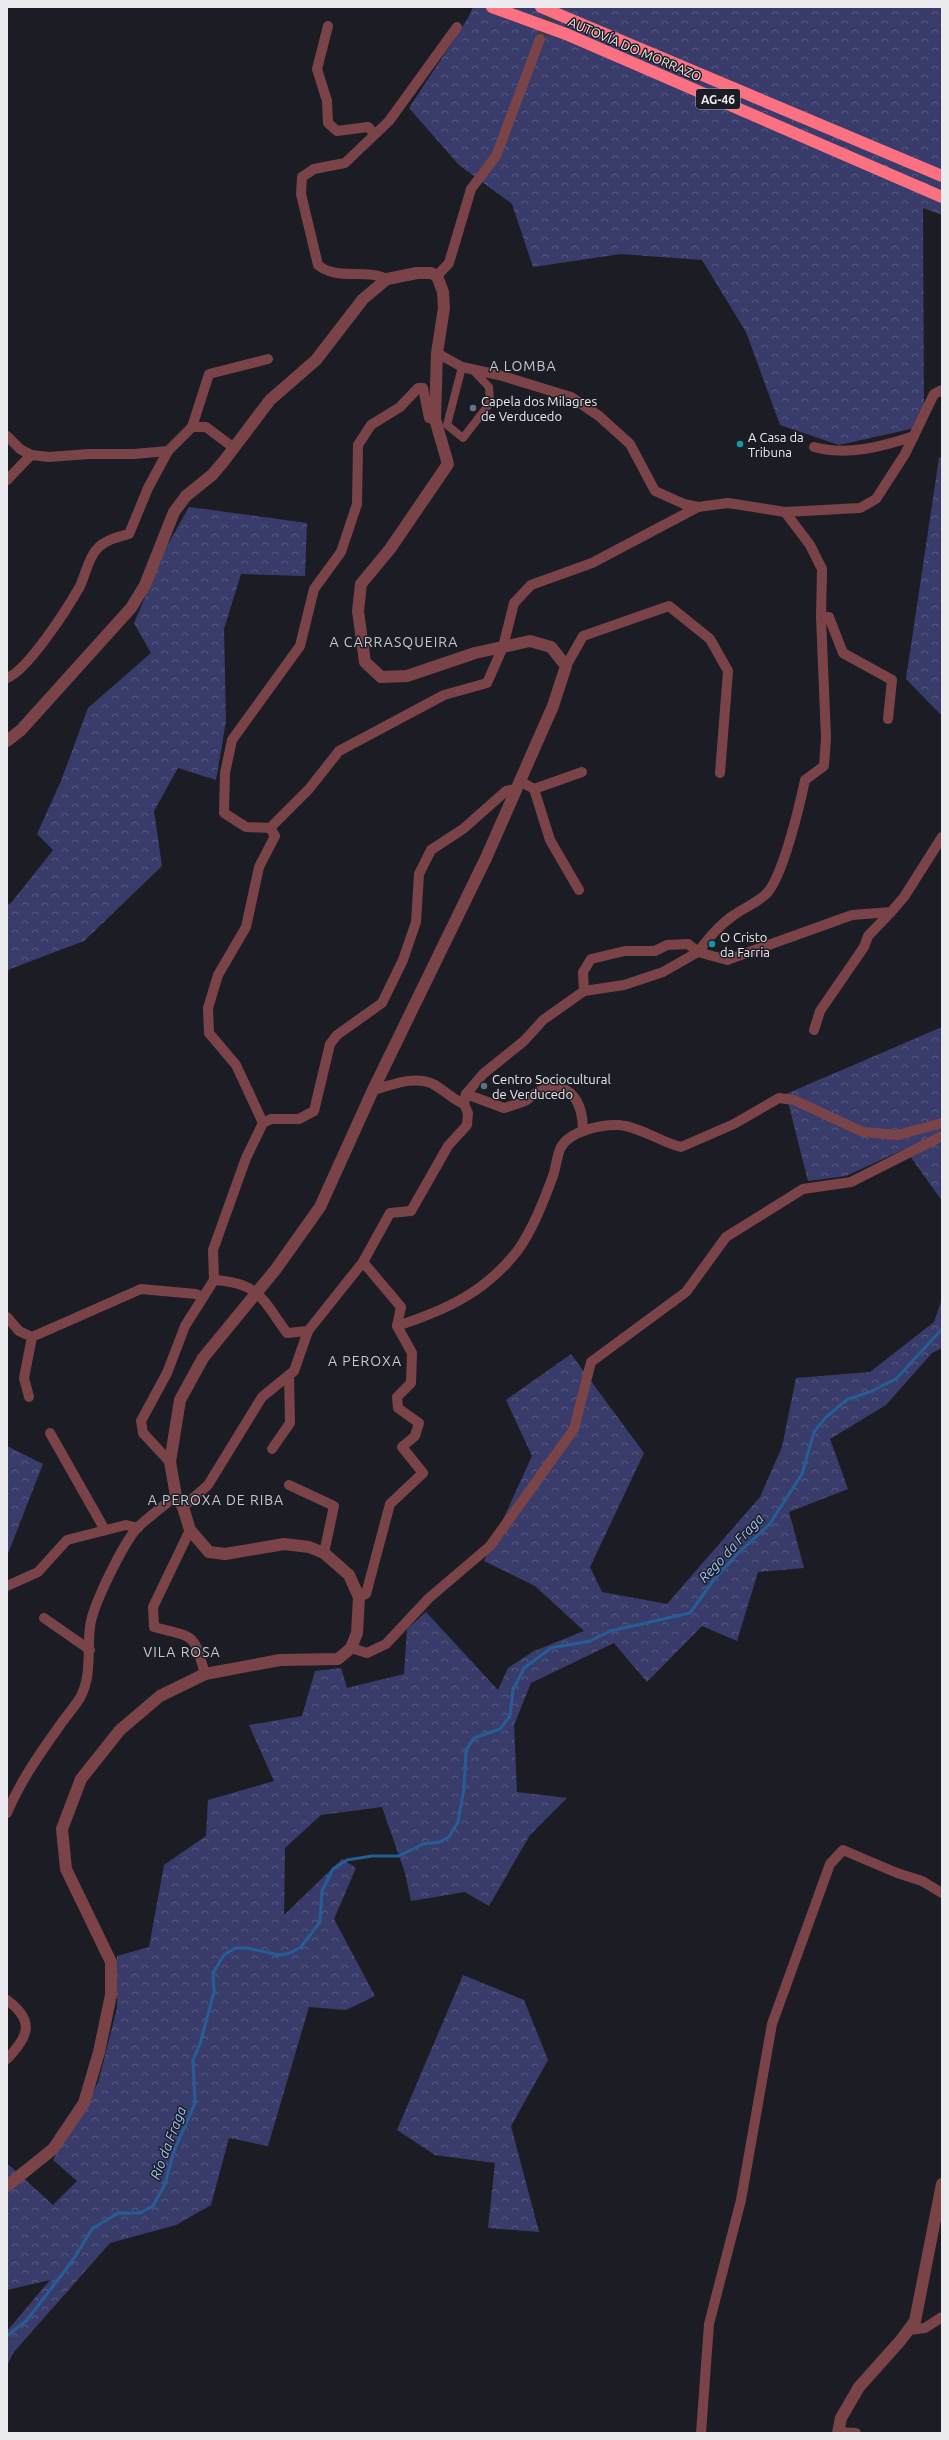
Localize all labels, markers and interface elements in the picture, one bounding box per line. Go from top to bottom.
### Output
street label: AUTOVÍA DO MORRAZO [566,14,704,83]
road number: AG-46 [696,89,740,109]
district label: A LOMBA [490,358,557,374]
place label: Capela dos Milagres de Verducedo [481,394,598,423]
marker: Capela dos Milagres de Verducedo [468,403,478,413]
place label: A Casa da Tribuna [748,430,804,459]
marker: A Casa da Tribuna [735,439,745,449]
district label: A CARRASQUEIRA [330,634,458,650]
place label: O Cristo da Farria [720,930,770,959]
marker: O Cristo da Farria [707,939,717,949]
place label: Centro Sociocultural de Verducedo [492,1072,611,1101]
marker: Centro Sociocultural de Verducedo [479,1081,489,1091]
district label: A PEROXA [328,1353,402,1369]
district label: A PEROXA DE RIBA [148,1492,284,1508]
water label: Rego da Fraga [695,1510,767,1586]
district label: VILA ROSA [143,1644,221,1660]
water label: Río da Fraga [147,2104,189,2182]

